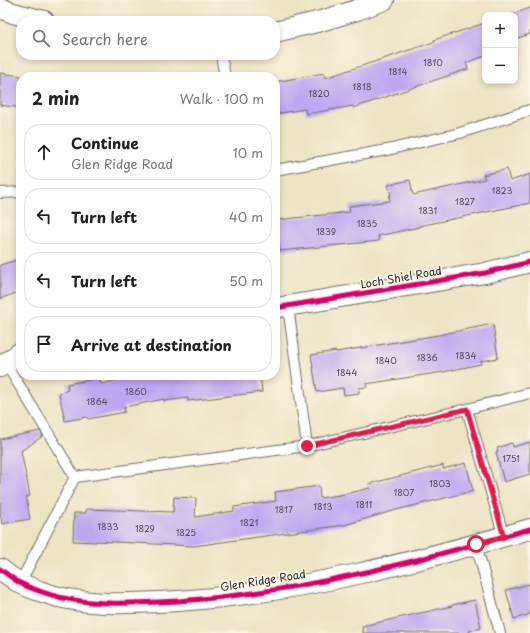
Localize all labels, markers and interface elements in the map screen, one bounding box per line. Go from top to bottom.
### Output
map controls [482,12,518,84]
button: + [482,12,518,48]
search box [16,16,280,60]
icon: search [30,27,52,49]
text: Search here [62,27,148,50]
button: − [482,48,518,84]
house number: 1810 [423,55,443,69]
house number: 1814 [388,64,408,78]
house number: 1818 [352,79,372,93]
text: 2 min [32,85,79,111]
house number: 1820 [308,86,330,100]
text: Walk · 100 m [180,89,264,108]
text: Continue [71,131,139,154]
icon: ahead [33,141,55,163]
text: 10 m [233,143,263,162]
text: Glen Ridge Road [71,154,173,173]
house number: 1823 [492,183,512,197]
house number: 1827 [455,194,475,208]
house number: 1831 [419,203,437,217]
icon: left [33,205,55,227]
text: Turn left [71,205,137,228]
text: 40 m [229,207,263,226]
house number: 1835 [357,216,378,230]
house number: 1839 [316,224,336,238]
street label: Loch Shiel Road [359,261,443,293]
icon: left [33,269,55,291]
text: Turn left [71,269,137,292]
text: 50 m [229,271,263,290]
icon: arrive [33,333,55,355]
text: Arrive at destination [71,333,232,356]
house number: 1834 [456,348,476,362]
house number: 1836 [416,350,438,364]
house number: 1840 [375,353,397,367]
house number: 1844 [336,365,358,379]
house number: 1860 [125,384,147,398]
house number: 1864 [86,394,108,408]
route end [298,437,316,455]
house number: 1751 [502,451,520,465]
house number: 1803 [429,476,451,490]
house number: 1807 [394,485,414,499]
house number: 1811 [356,497,372,511]
house number: 1813 [313,499,333,513]
house number: 1817 [275,502,293,516]
house number: 1821 [239,515,259,529]
house number: 1833 [98,519,118,533]
house number: 1829 [135,521,155,535]
house number: 1825 [176,525,196,539]
route start [467,535,485,553]
street label: Glen Ridge Road [219,565,307,595]

